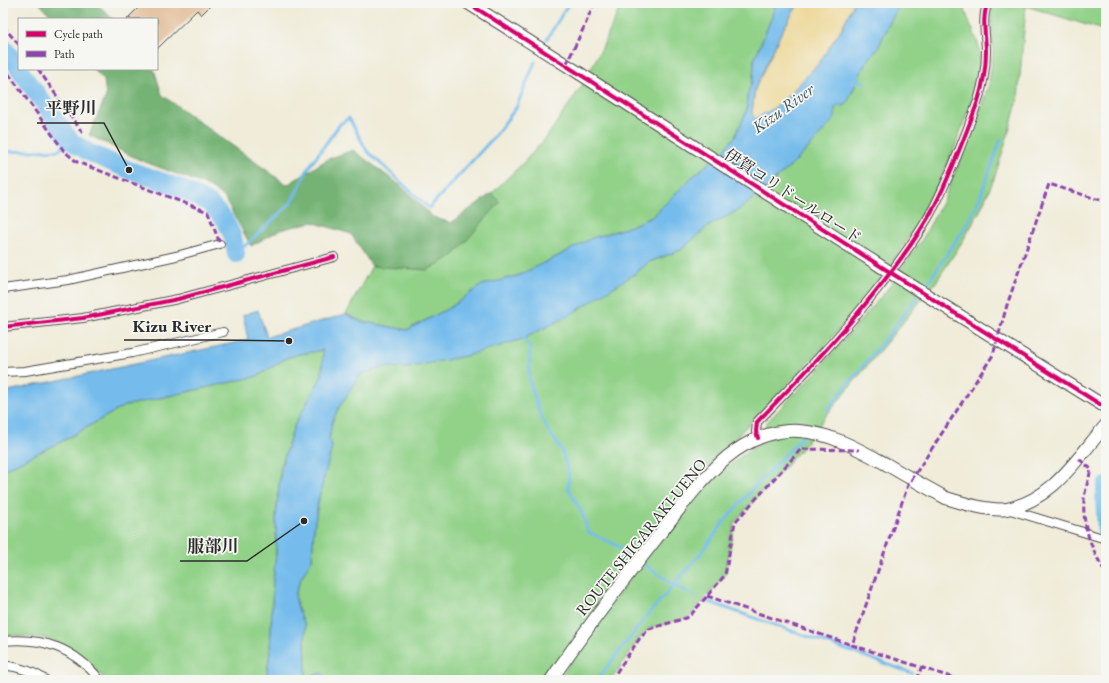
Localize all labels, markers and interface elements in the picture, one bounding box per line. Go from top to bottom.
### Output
legend [18,18,158,70]
text: Cycle path [54,26,103,42]
text: Path [54,46,75,62]
water label: Kizu River [747,77,820,139]
callout: 平野川 [37,94,104,123]
text: 平野川 [46,97,97,119]
street label: 伊賀コリドールロード [720,144,866,248]
callout: Kizu River [124,311,219,340]
text: Kizu River [133,315,211,337]
street label: ROUTE SHIGARAKI-UENO [571,454,711,620]
callout: 服部川 [180,532,247,561]
text: 服部川 [188,535,239,557]

